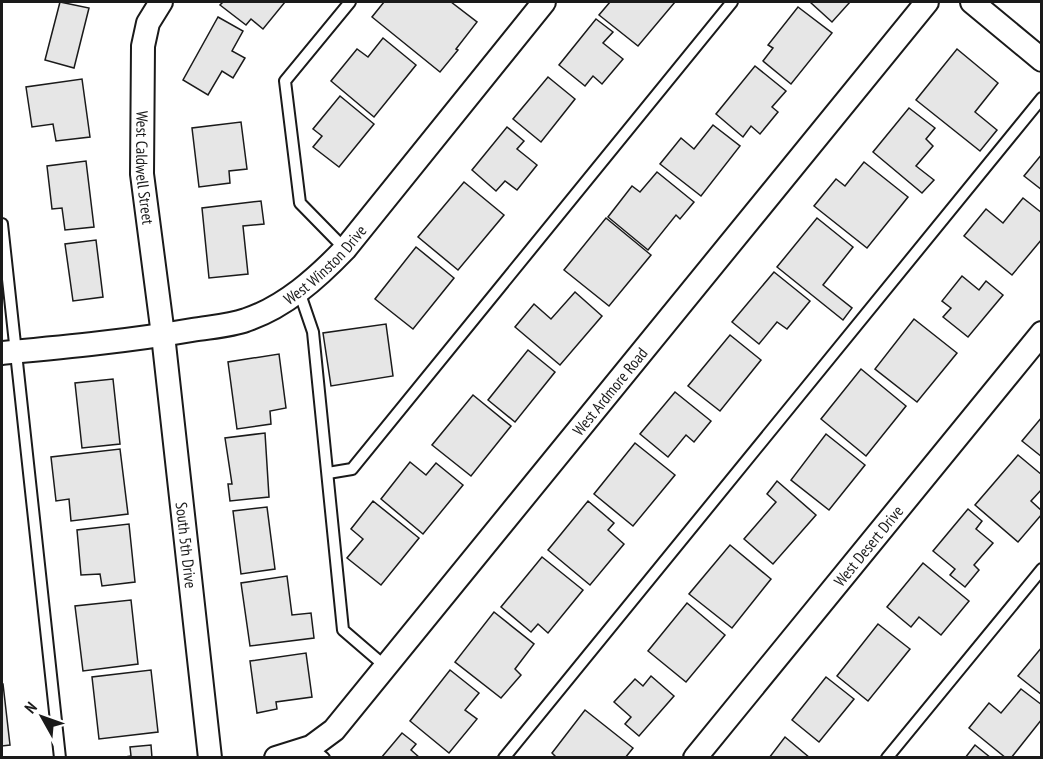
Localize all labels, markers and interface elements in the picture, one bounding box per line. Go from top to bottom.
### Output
street label: West Caldwell Street [132,111,159,226]
street label: West Winston Drive [280,221,370,309]
street label: West Ardmore Road [568,343,652,439]
street label: South 5th Drive [172,501,201,589]
street label: West Desert Drive [829,501,907,590]
north arrow [12,687,72,747]
text: N [20,698,41,717]

